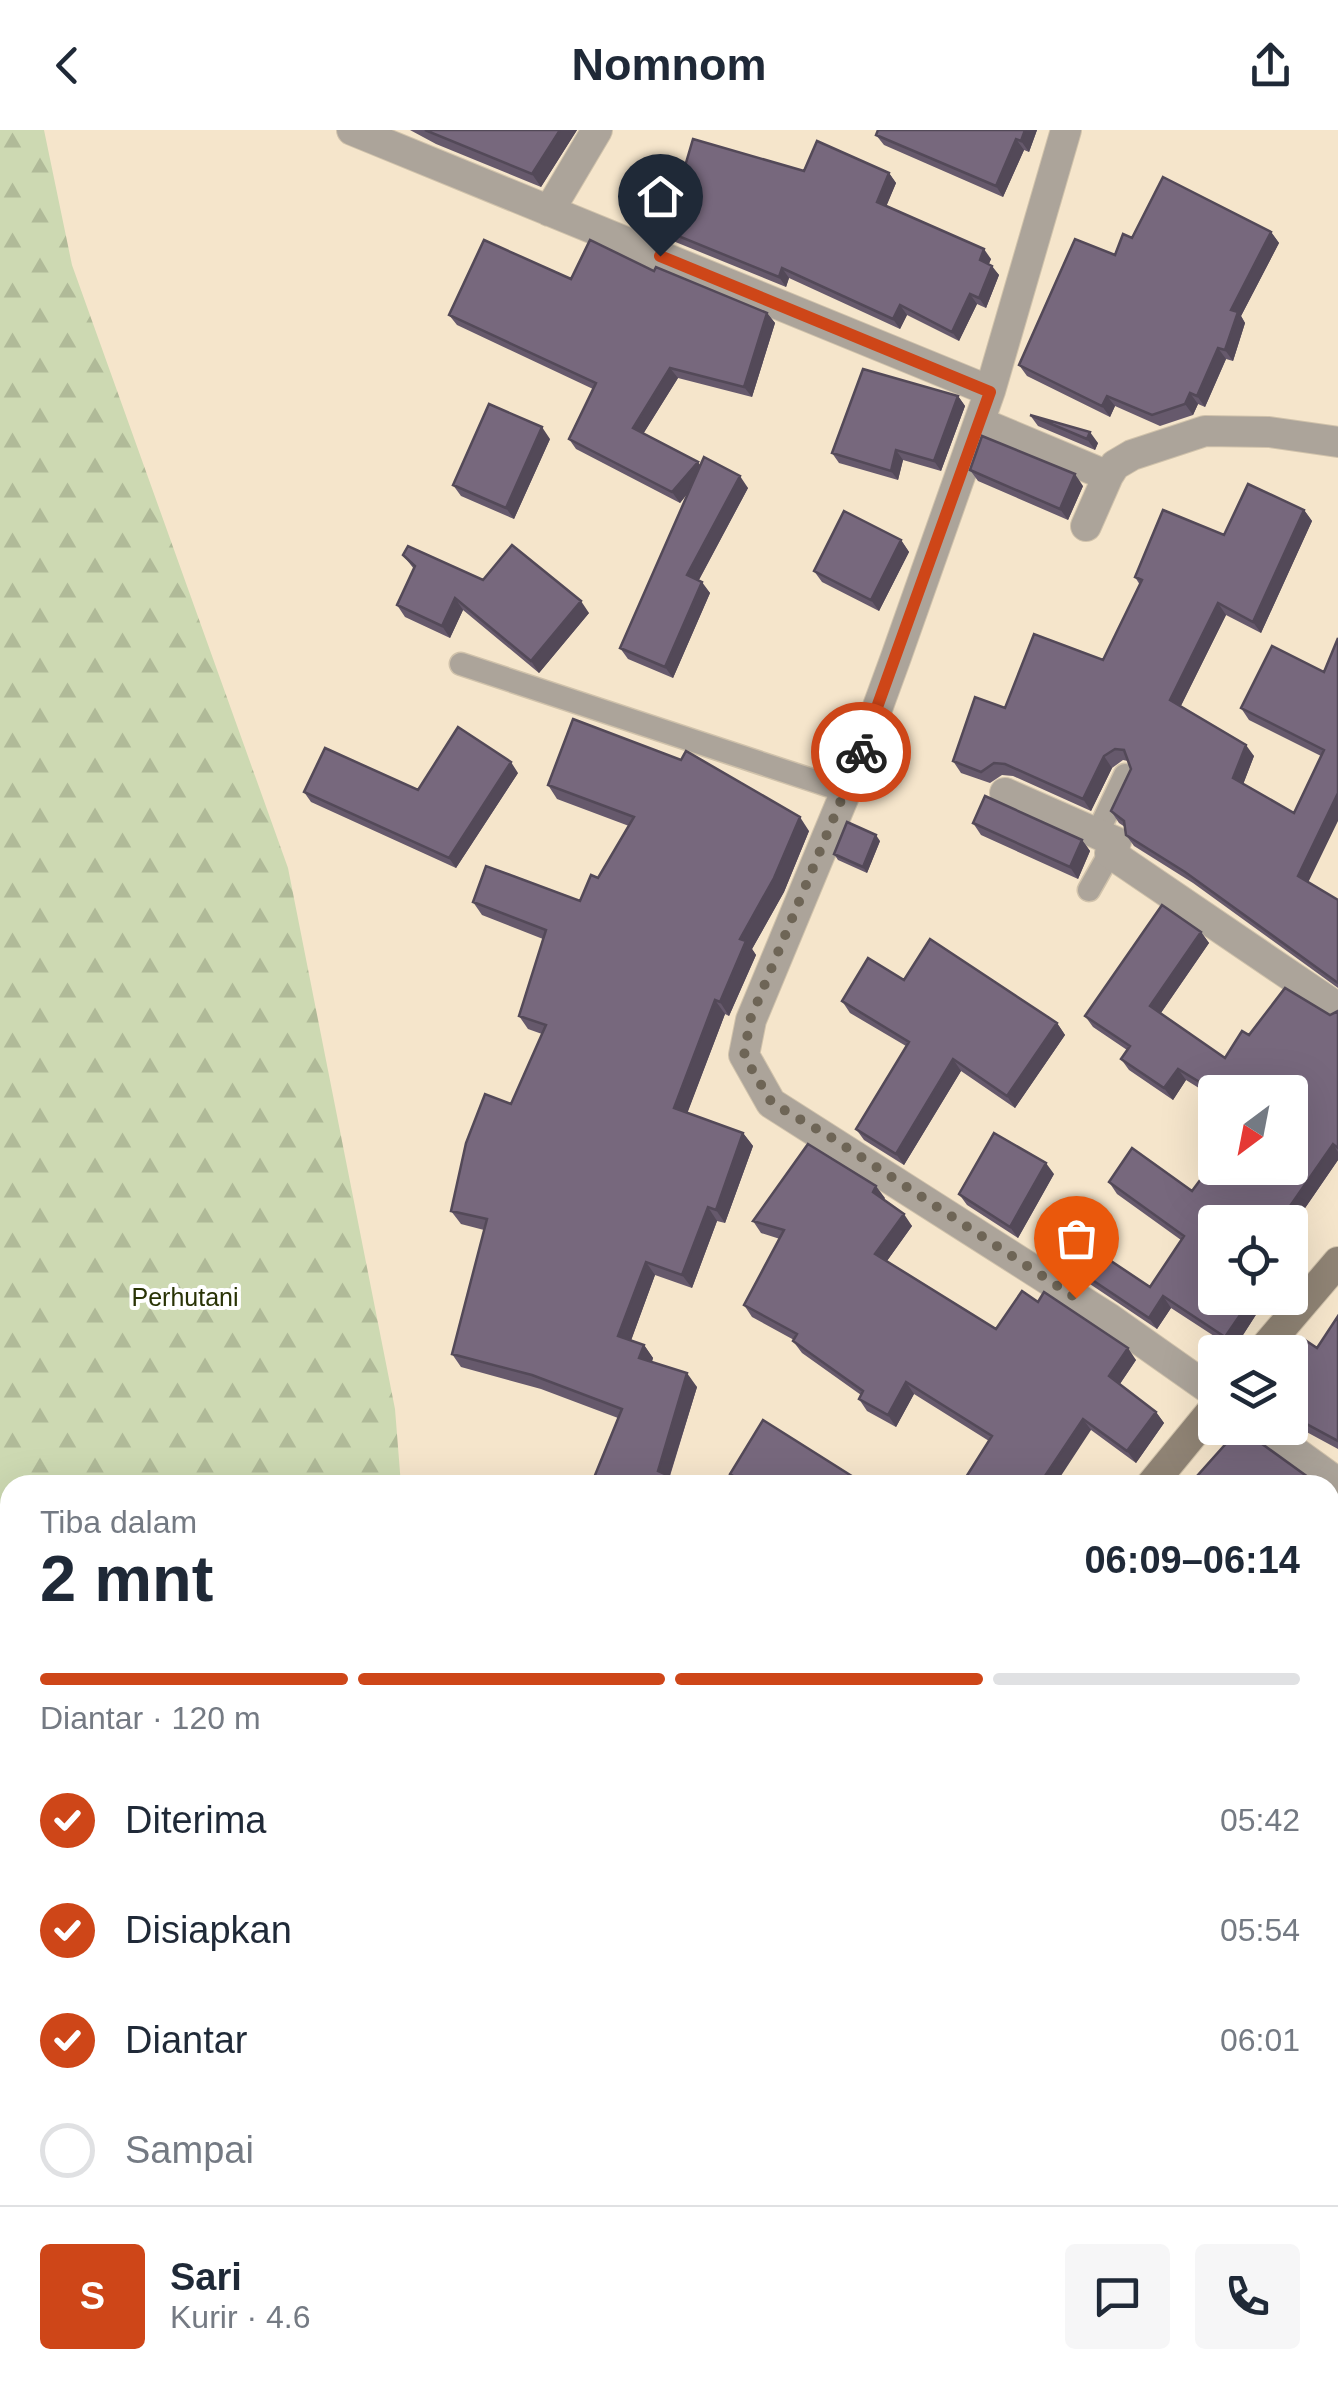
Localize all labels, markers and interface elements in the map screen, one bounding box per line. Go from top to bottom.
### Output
icon: back [40,38,95,93]
icon: share [1243,38,1298,93]
text: Nomnom [572,39,767,90]
pin [618,154,703,257]
icon: home [633,169,688,224]
courier [811,702,911,802]
icon: bike [834,725,889,780]
north arrow [1198,1075,1308,1185]
map controls [1198,1075,1308,1445]
pin [1034,1196,1119,1299]
button: locate [1198,1205,1308,1315]
icon: bag [1049,1211,1104,1266]
park label: Perhutani [131,1283,239,1311]
button: layers [1198,1335,1308,1445]
text: Tiba dalam [40,1504,197,1540]
text: 06:09–06:14 [1084,1539,1300,1581]
text: 2 mnt [40,1542,213,1615]
text: Diantar · 120 m [40,1700,261,1736]
icon: check [40,1793,95,1848]
text: Diterima [125,1799,266,1841]
text: 05:42 [1220,1802,1300,1838]
icon: check [40,1903,95,1958]
text: Disiapkan [125,1909,292,1951]
text: 05:54 [1220,1912,1300,1948]
icon: check [40,2013,95,2068]
text: Diantar [125,2019,248,2061]
text: 06:01 [1220,2022,1300,2058]
text: Sampai [125,2129,254,2171]
button: chat [1065,2244,1170,2349]
button: phone [1195,2244,1300,2349]
text: Sari [170,2256,242,2298]
text: S [80,2275,105,2317]
text: Kurir · 4.6 [170,2299,310,2335]

